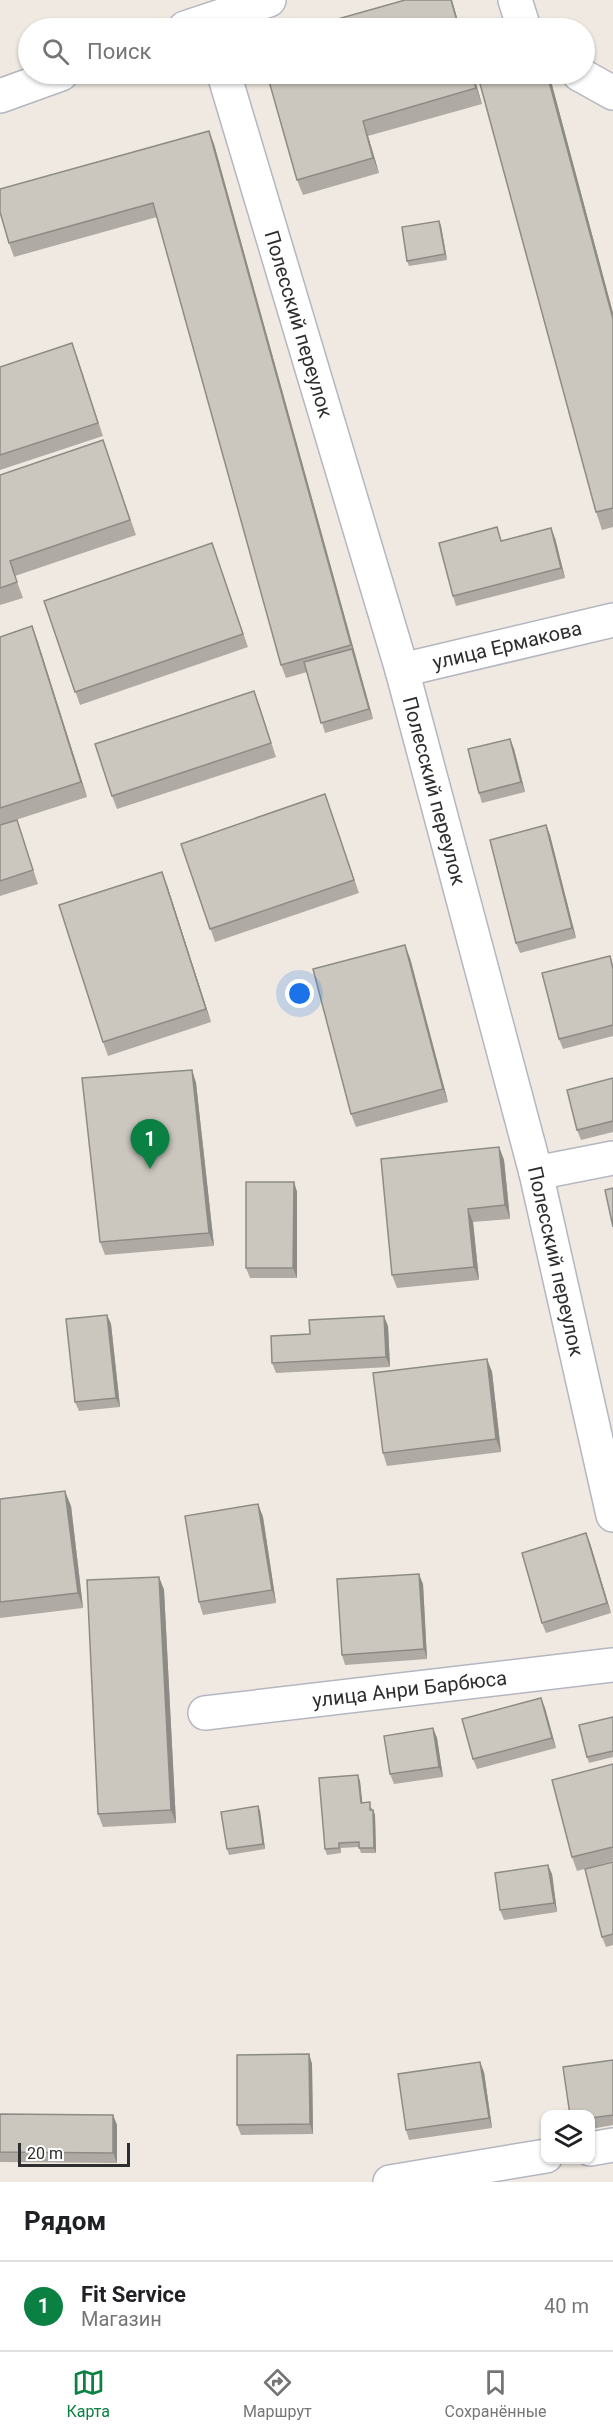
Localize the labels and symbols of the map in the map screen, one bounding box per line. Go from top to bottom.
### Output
street label: Полесский переулок [259,228,338,421]
street label: улица Ермакова [430,616,584,674]
street label: Полесский переулок [398,694,471,888]
your location [285,979,314,1008]
pin: 1 [130,1120,170,1169]
street label: Полесский переулок [523,1164,589,1359]
street label: улица Анри Барбюса [311,1666,508,1712]
scale bar [18,2140,130,2168]

